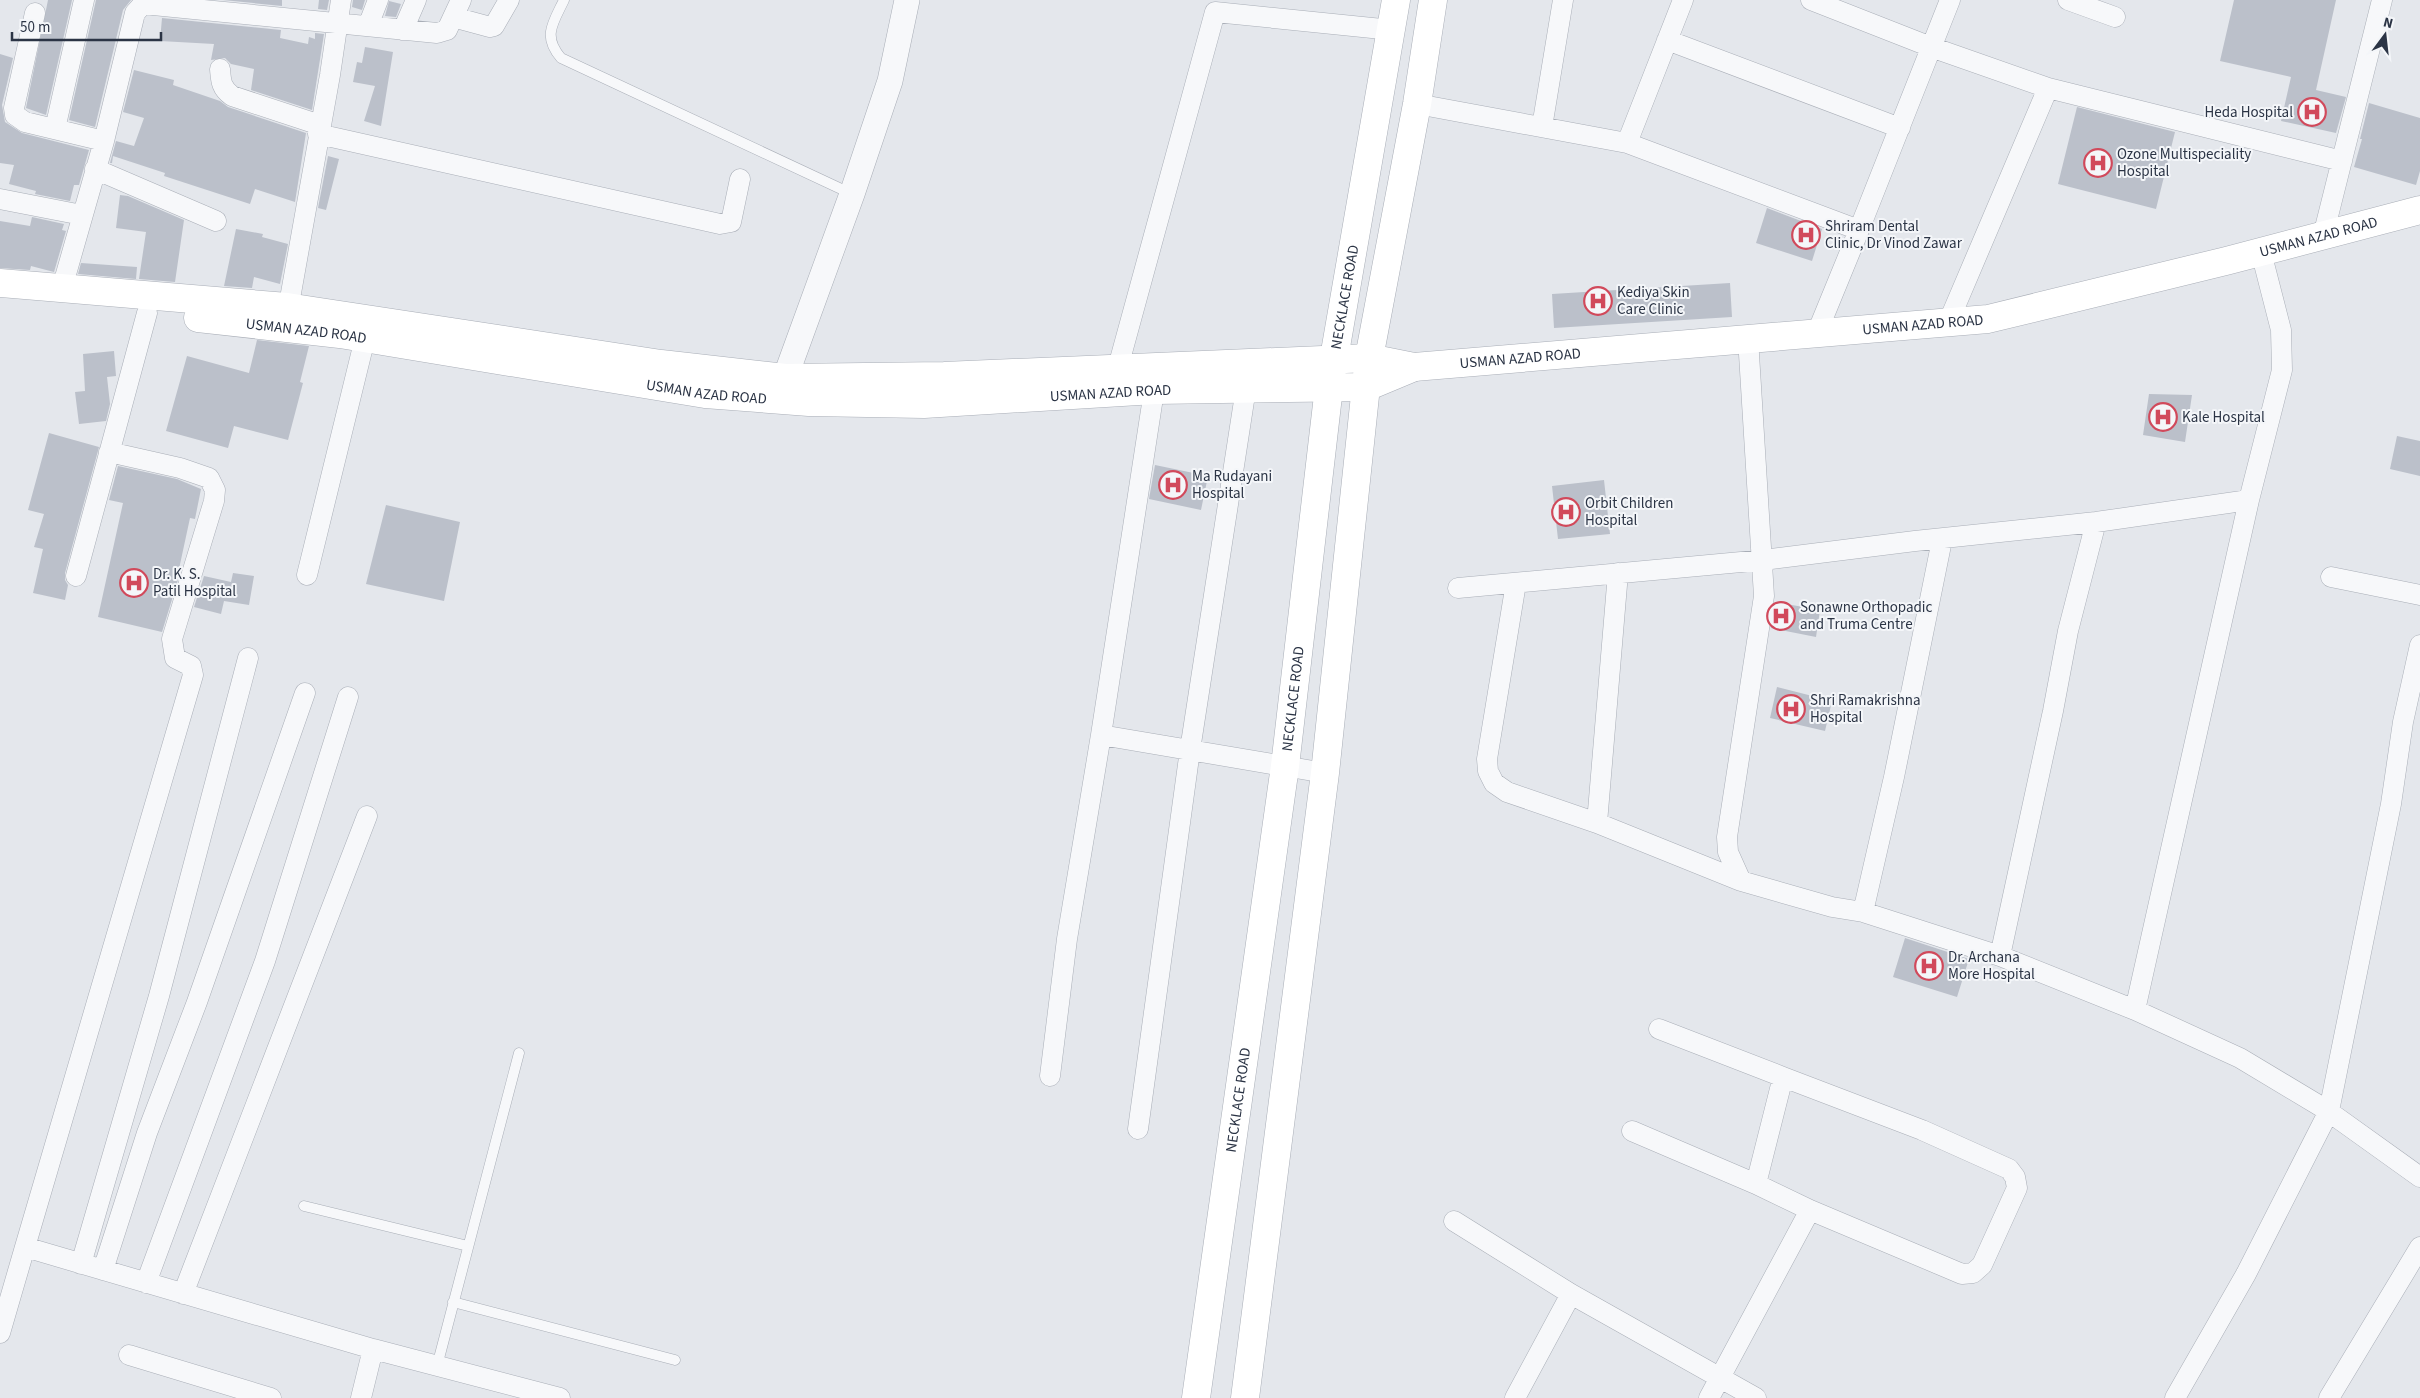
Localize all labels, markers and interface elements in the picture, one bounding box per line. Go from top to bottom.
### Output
scale bar [12,10,161,42]
north arrow [2360,10,2410,60]
text: N [2381,13,2395,34]
text: 50 m [20,17,50,38]
hospital icon: Heda Hospital [2297,97,2327,127]
place label: Heda Hospital [2205,102,2293,123]
place label: Ozone Multispeciality Hospital [2117,144,2251,182]
hospital icon: Ozone Multispeciality Hospital [2083,148,2113,178]
street label: USMAN AZAD ROAD [2257,212,2380,263]
place label: Shriram Dental Clinic, Dr Vinod Zawar [1825,216,1963,254]
hospital icon: Shriram Dental Clinic, Dr Vinod Zawar [1791,220,1821,250]
street label: NECKLACE ROAD [1326,243,1364,351]
place label: Kediya Skin Care Clinic [1617,282,1690,320]
hospital icon: Kediya Skin Care Clinic [1583,286,1613,316]
street label: USMAN AZAD ROAD [1861,309,1984,340]
street label: USMAN AZAD ROAD [245,313,368,349]
street label: USMAN AZAD ROAD [1459,343,1582,374]
street label: USMAN AZAD ROAD [644,374,768,410]
street label: USMAN AZAD ROAD [1049,380,1171,407]
hospital icon: Kale Hospital [2148,402,2178,432]
place label: Kale Hospital [2182,407,2265,428]
place label: Ma Rudayani Hospital [1192,466,1272,504]
hospital icon: Ma Rudayani Hospital [1158,470,1188,500]
place label: Orbit Children Hospital [1585,493,1674,531]
hospital icon: Orbit Children Hospital [1551,497,1581,527]
place label: Dr. K. S. Patil Hospital [153,564,236,602]
hospital icon: Dr. K. S. Patil Hospital [119,568,149,598]
place label: Sonawne Orthopadic and Truma Centre [1800,597,1933,635]
hospital icon: Sonawne Orthopadic and Truma Centre [1766,601,1796,631]
street label: NECKLACE ROAD [1277,645,1310,752]
place label: Shri Ramakrishna Hospital [1810,690,1921,728]
hospital icon: Shri Ramakrishna Hospital [1776,694,1806,724]
place label: Dr. Archana More Hospital [1948,947,2035,985]
hospital icon: Dr. Archana More Hospital [1914,951,1944,981]
street label: NECKLACE ROAD [1221,1046,1256,1154]

